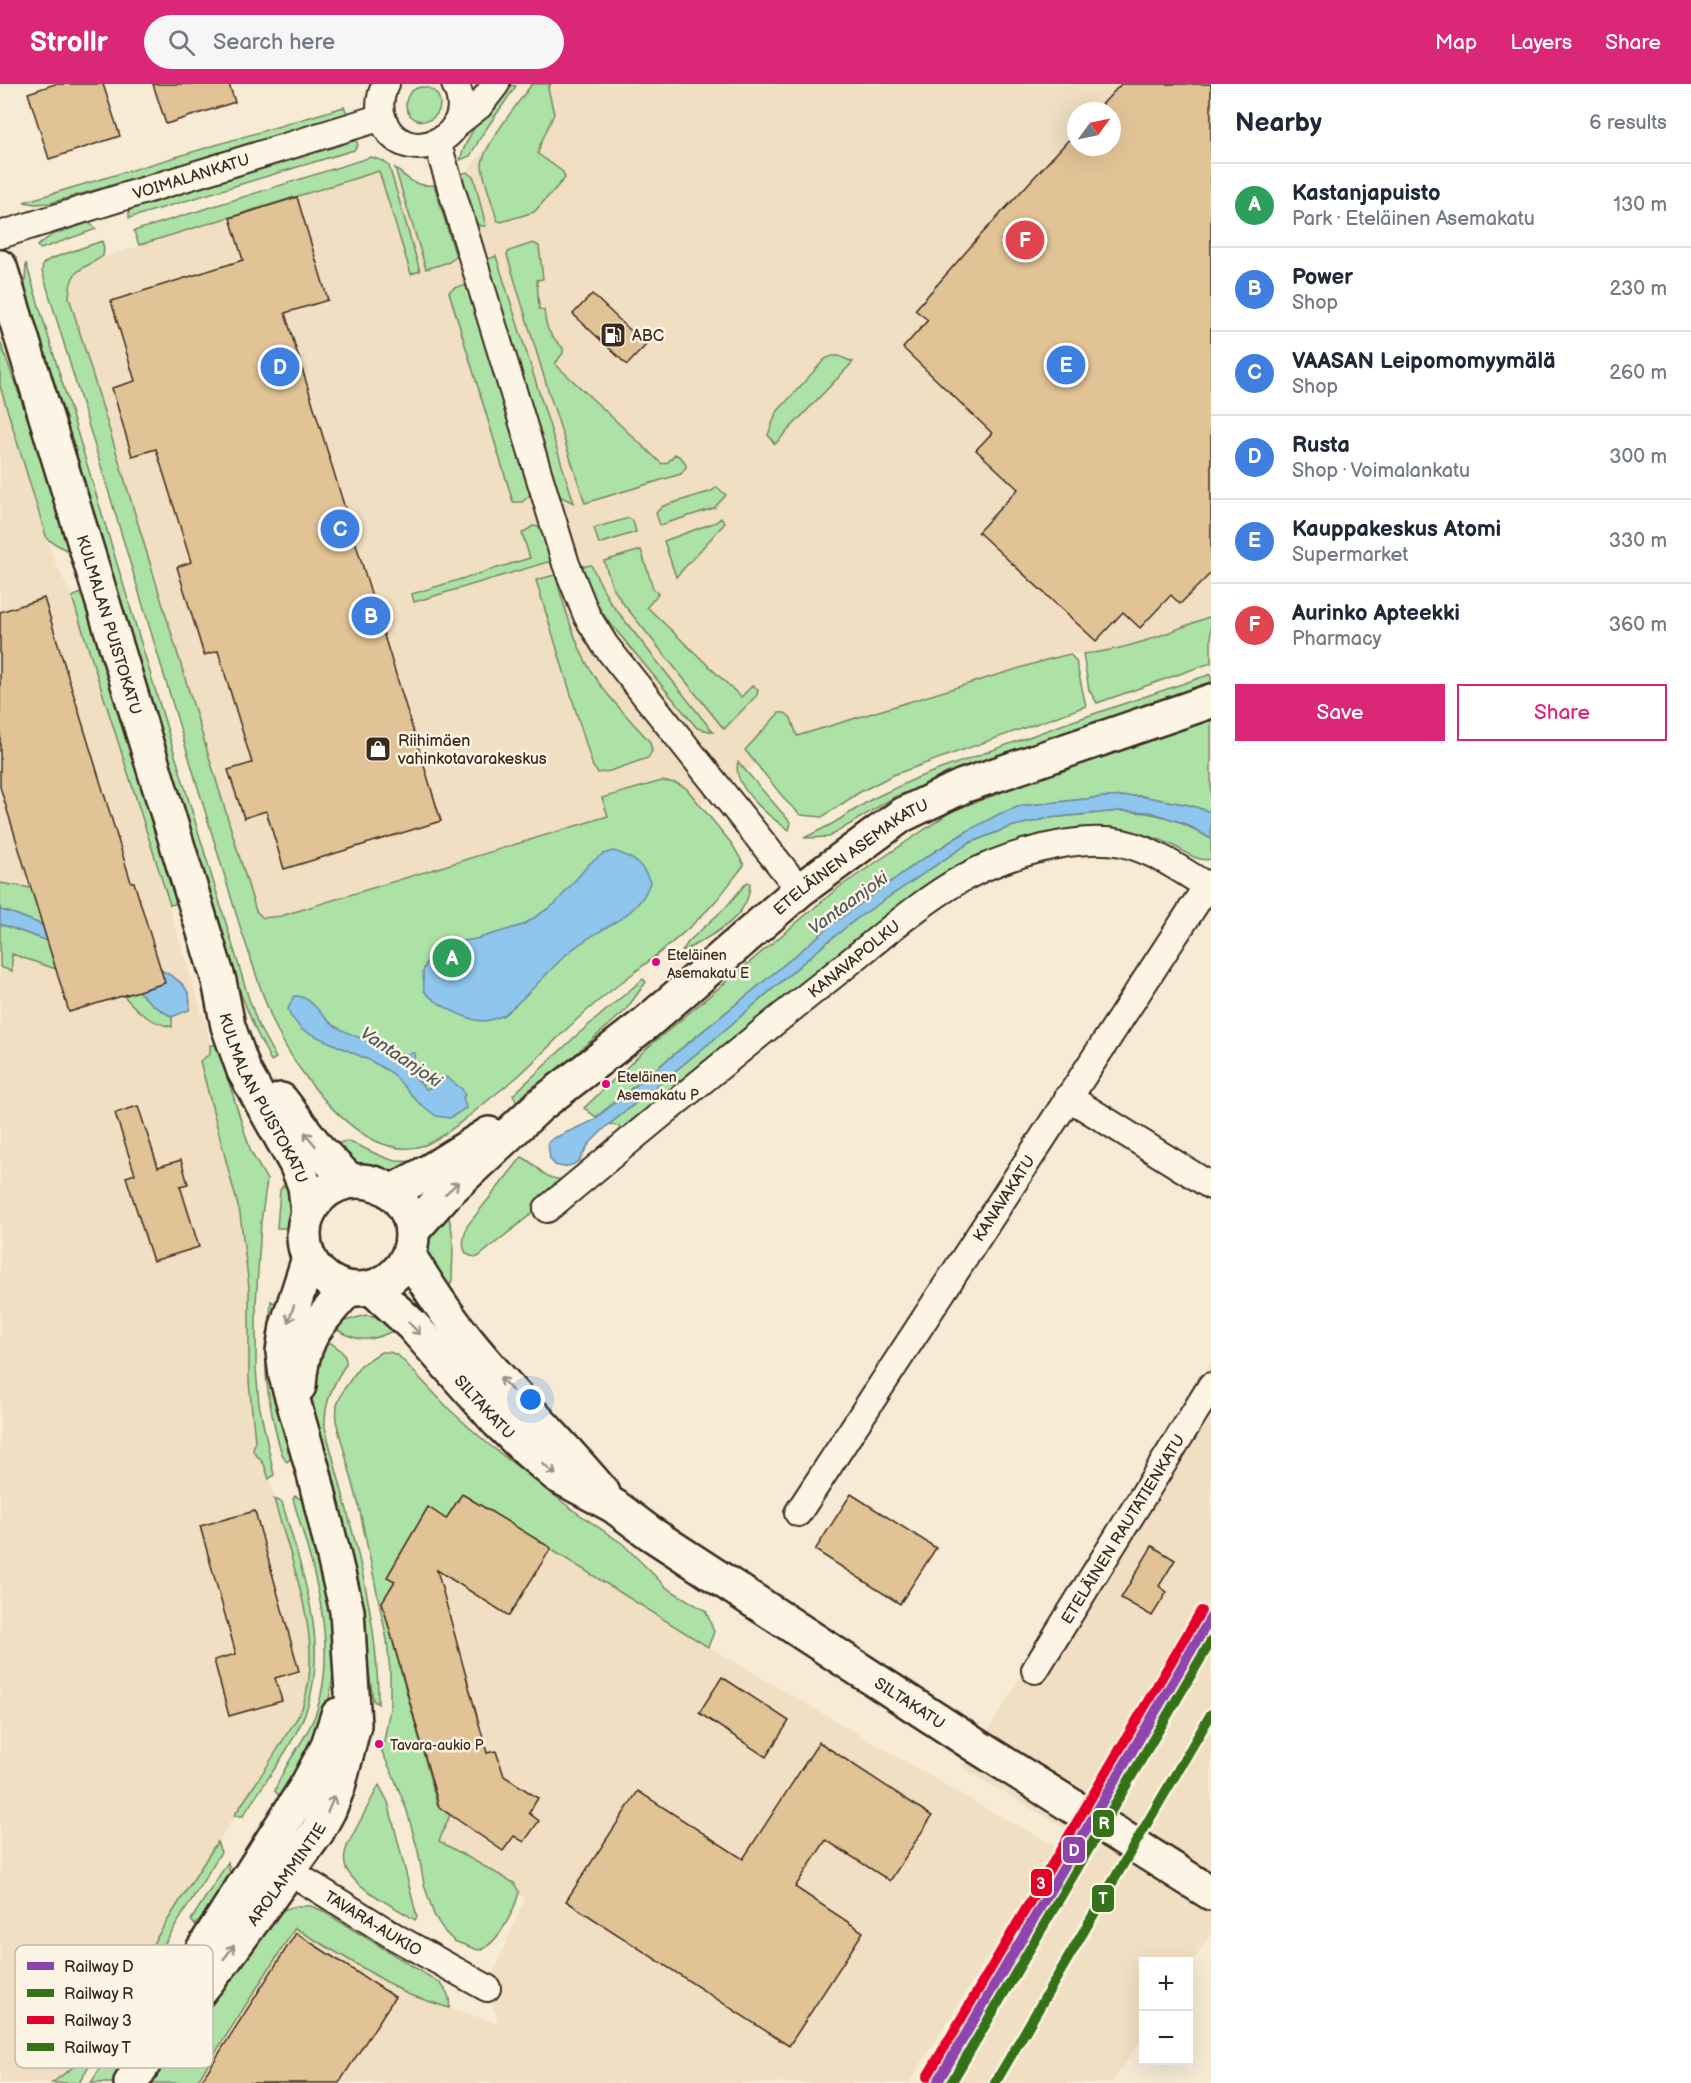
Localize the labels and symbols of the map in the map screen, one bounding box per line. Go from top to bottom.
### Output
north arrow [1067,102,1121,156]
street label: VOIMALANKATU [131,150,252,204]
pin: F [1006,218,1044,262]
fuel station icon: ABC [598,320,628,350]
place label: ABC [632,327,664,346]
pin: E [1046,342,1086,388]
pin: D [260,344,300,390]
pin: C [320,506,360,552]
street label: KULMALAN PUISTOKATU [72,533,145,717]
pin: B [352,594,391,638]
place label: Riihimäen vahinkotavarakeskus [397,732,547,769]
shop icon: Riihimäen vahinkotavarakeskus [363,734,393,764]
street label: ETELÄINEN ASEMAKATU [770,796,932,920]
water label: Vantaanjoki [804,867,893,939]
street label: KANAVAPOLKU [805,917,904,1002]
pin: A [432,936,472,980]
place label: Eteläinen Asemakatu E [667,947,749,982]
marker: Eteläinen Asemakatu E [650,956,662,968]
street label: KULMALAN PUISTOKATU [215,1011,311,1186]
water label: Vantaanjoki [356,1023,446,1093]
place label: Eteläinen Asemakatu P [617,1069,699,1104]
marker: Eteläinen Asemakatu P [600,1078,612,1090]
one-way arrow [303,1131,316,1147]
street label: KANAVAKATU [970,1152,1040,1245]
one-way arrow [444,1181,459,1195]
one-way arrow [285,1304,296,1323]
one-way arrow [407,1321,422,1336]
street label: SILTAKATU [450,1372,518,1444]
one-way arrow [499,1376,513,1391]
your location [516,1385,545,1414]
street label: ETELÄINEN RAUTATIENKATU [1058,1432,1190,1628]
one-way arrow [541,1462,557,1475]
street label: SILTAKATU [871,1674,948,1734]
place label: Tavara-aukio P [390,1737,484,1754]
marker: Tavara-aukio P [373,1738,385,1750]
one-way arrow [326,1795,338,1813]
line badge: R [1092,1809,1115,1838]
text: R [1099,1815,1110,1834]
street label: AROLAMMINTIE [244,1820,331,1930]
line badge: D [1062,1836,1086,1864]
text: D [1068,1842,1080,1861]
line badge: 3 [1030,1868,1053,1897]
text: 3 [1036,1875,1046,1894]
line badge: T [1091,1884,1115,1913]
street label: TAVARA-AUKIO [321,1887,425,1961]
text: T [1098,1890,1108,1909]
legend [15,1945,213,2068]
one-way arrow [223,1945,236,1961]
text: Railway D [64,1958,134,1977]
text: Railway R [64,1985,133,2004]
text: Railway 3 [64,2012,132,2031]
text: Railway T [64,2039,131,2058]

